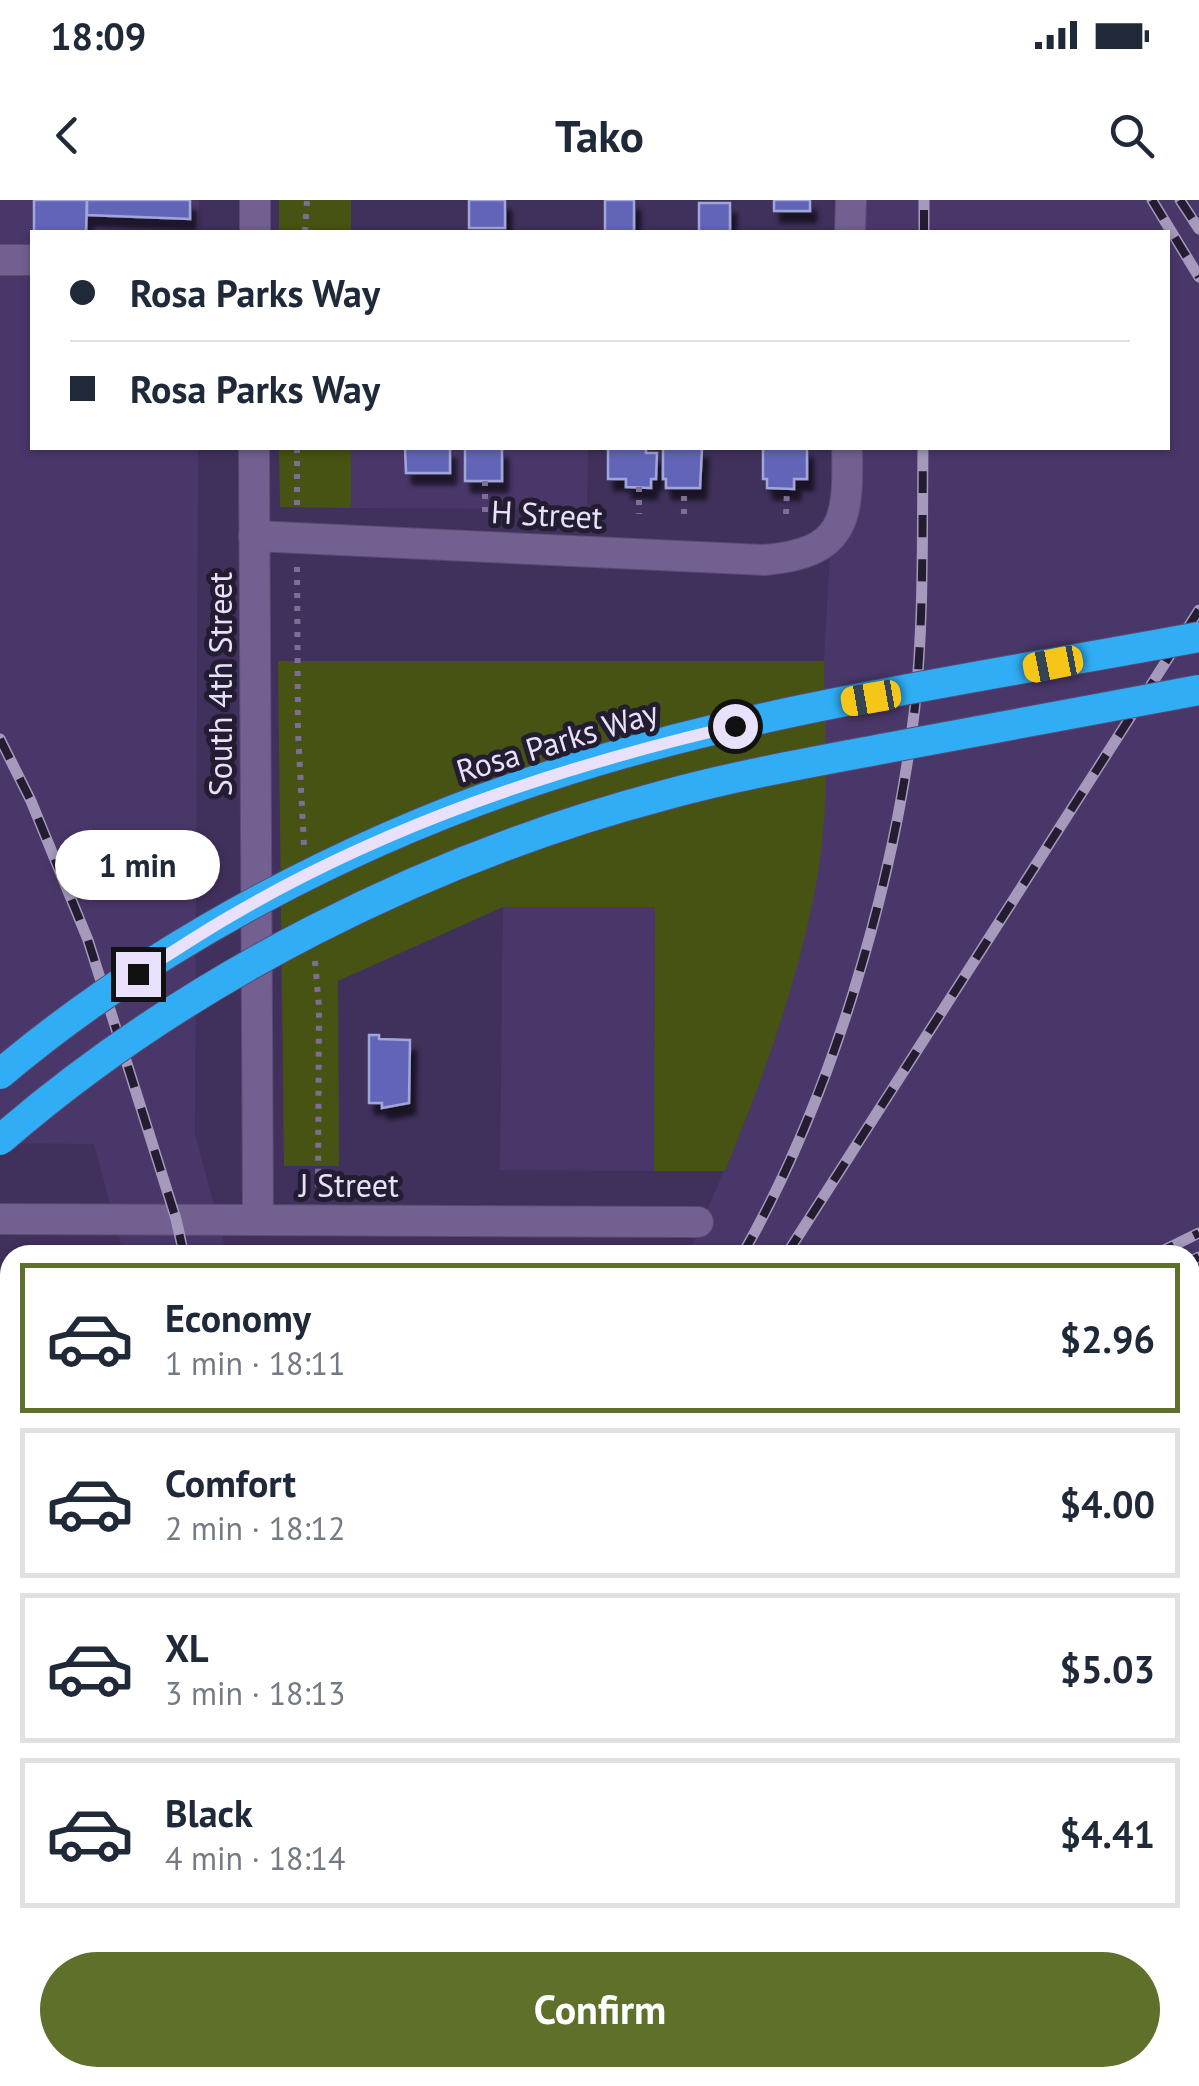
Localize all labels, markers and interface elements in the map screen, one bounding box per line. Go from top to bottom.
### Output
text: 18:09 [50,11,146,60]
text: Tako [555,106,644,164]
icon: back [40,108,95,163]
icon: search [1104,108,1159,163]
text: Rosa Parks Way [130,268,380,317]
text: Rosa Parks Way [130,364,380,413]
street label: H Street [490,490,604,538]
street label: South 4th Street [199,572,241,796]
car [1021,644,1085,684]
car [839,678,903,718]
street label: Rosa Parks Way [451,690,663,792]
route start [713,704,758,749]
callout: 1 min [56,829,220,899]
text: 1 min [98,844,177,886]
route end [116,952,161,997]
street label: J Street [297,1164,399,1206]
icon: car [45,1293,135,1383]
text: Economy [165,1293,311,1342]
text: $2.96 [1059,1314,1155,1363]
text: 1 min · 18:11 [165,1342,345,1384]
icon: car [45,1458,135,1548]
text: Comfort [165,1458,296,1507]
text: $4.00 [1059,1479,1155,1528]
text: 2 min · 18:12 [165,1507,345,1549]
icon: car [45,1623,135,1713]
text: XL [165,1623,209,1672]
text: $5.03 [1059,1644,1155,1693]
text: 3 min · 18:13 [165,1672,345,1714]
icon: car [45,1788,135,1878]
text: Black [165,1788,253,1837]
text: $4.41 [1059,1809,1155,1858]
text: 4 min · 18:14 [165,1837,345,1879]
button: Confirm [40,1952,1160,2067]

